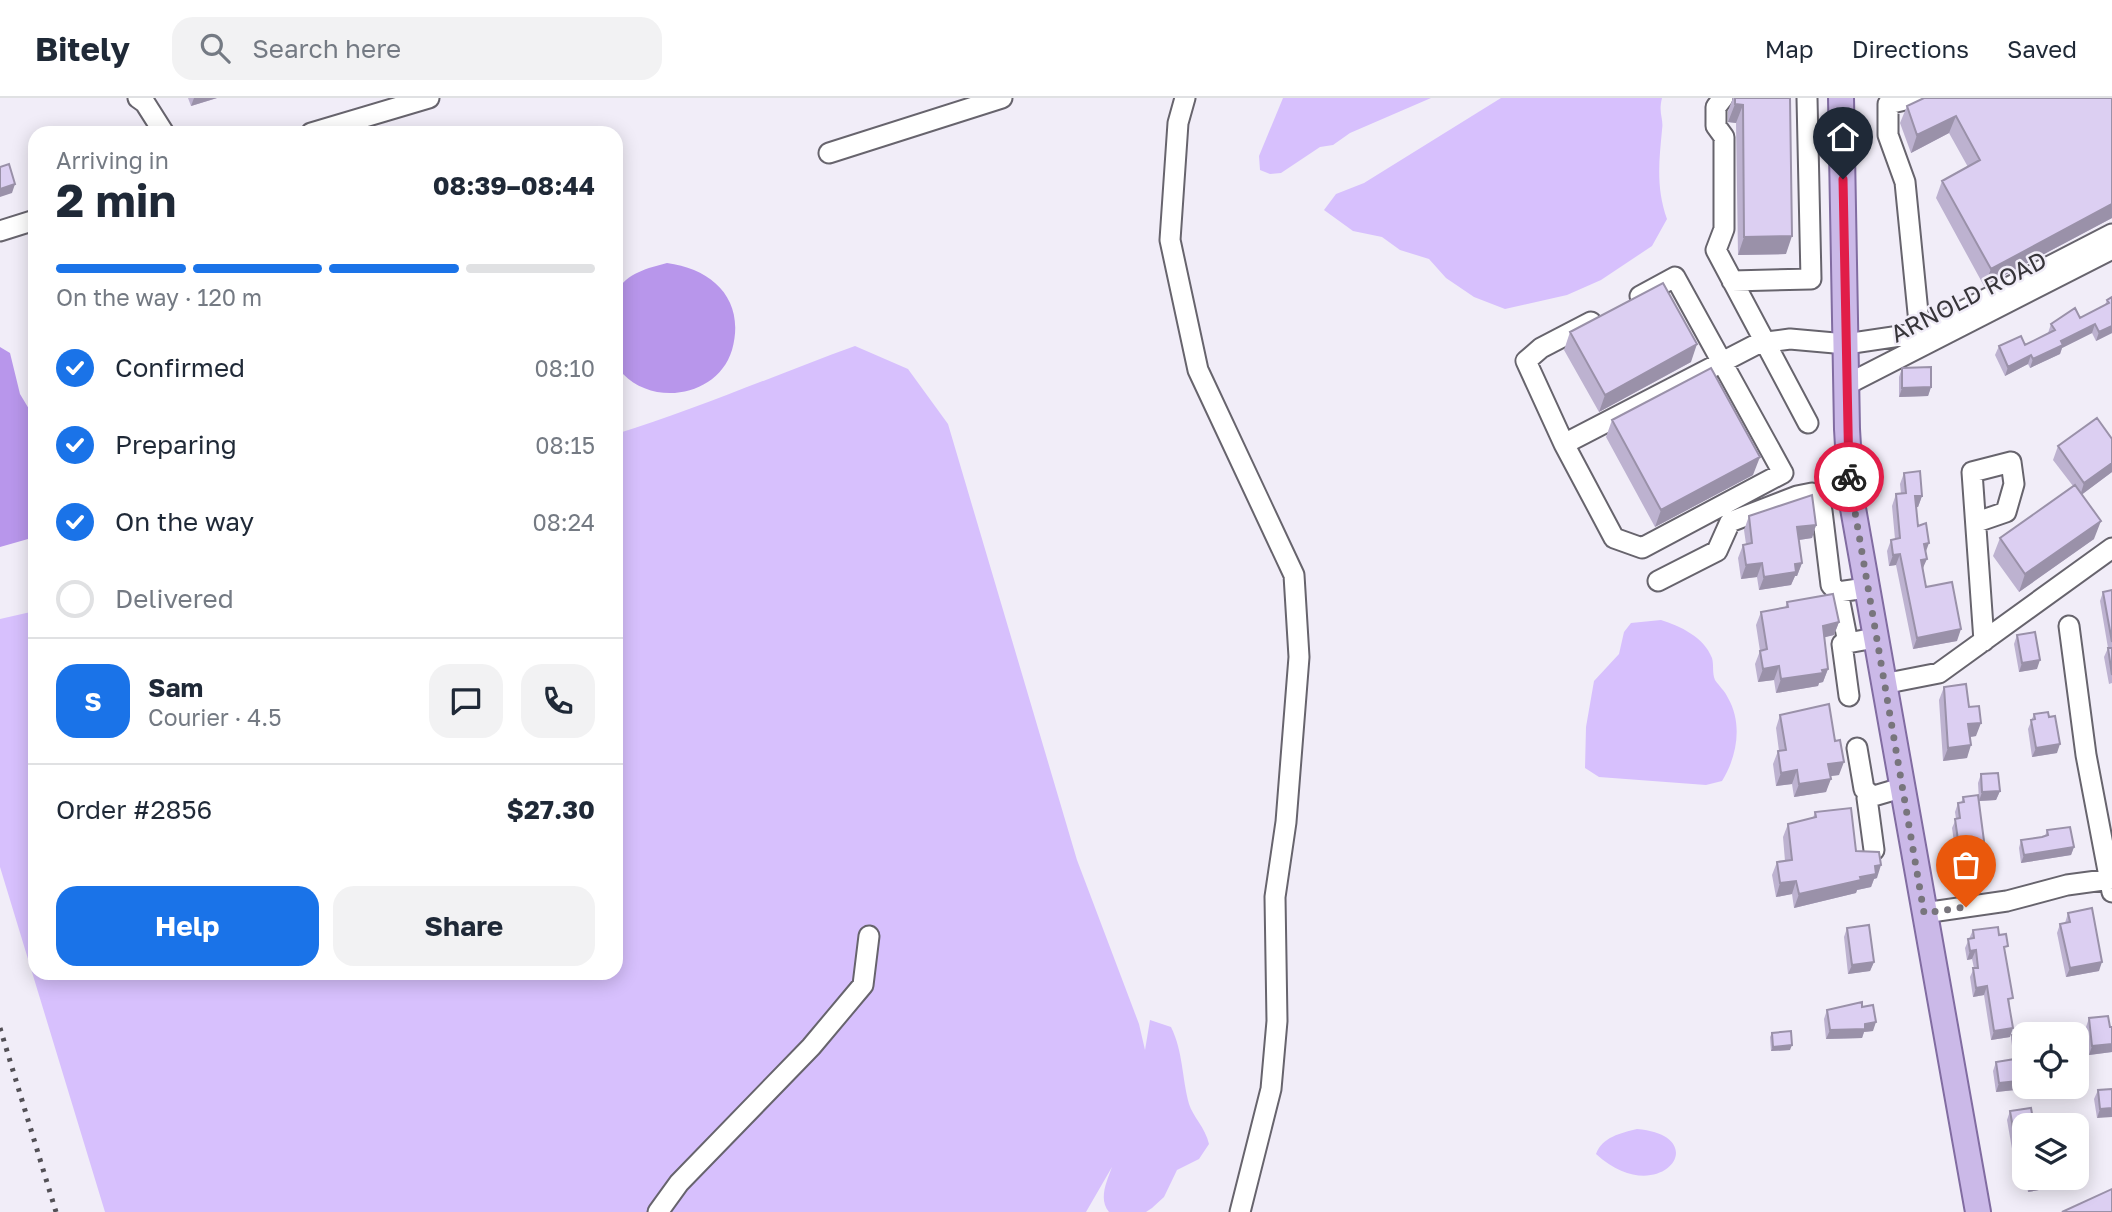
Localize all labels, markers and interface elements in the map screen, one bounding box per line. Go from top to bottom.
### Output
search box [172,17,662,80]
text: Bitely [35,29,130,68]
icon: search [196,29,234,67]
text: Search here [252,33,401,64]
text: Map [1765,34,1814,63]
text: Directions [1852,34,1969,63]
text: Saved [2007,34,2077,63]
pin [1813,107,1873,179]
icon: home [1824,118,1862,156]
text: Arriving in [56,146,169,174]
text: 08:39–08:44 [433,170,595,201]
text: 2 min [56,172,176,227]
street label: ARNOLD ROAD [1885,244,2051,348]
text: On the way · 120 m [56,283,262,311]
icon: check [56,349,94,387]
text: Confirmed [115,352,245,383]
text: 08:10 [534,354,595,382]
icon: check [56,426,94,464]
text: Preparing [115,429,237,460]
text: 08:15 [535,431,595,459]
courier [1814,442,1884,512]
icon: bike [1830,458,1868,496]
icon: check [56,503,94,541]
text: On the way [115,506,254,537]
text: 08:24 [532,508,595,536]
text: Delivered [115,583,234,614]
button: chat [429,664,503,738]
button: phone [521,664,595,738]
text: Sam [148,672,203,703]
text: S [84,686,102,717]
text: Courier · 4.5 [148,703,281,731]
text: Order #2856 [56,794,212,825]
text: $27.30 [506,794,595,825]
pin [1936,835,1996,907]
icon: bag [1947,846,1985,884]
button: Help [56,886,319,966]
button: Share [333,886,595,966]
map controls [2012,1022,2089,1190]
button: locate [2012,1022,2089,1099]
button: layers [2012,1113,2089,1190]

